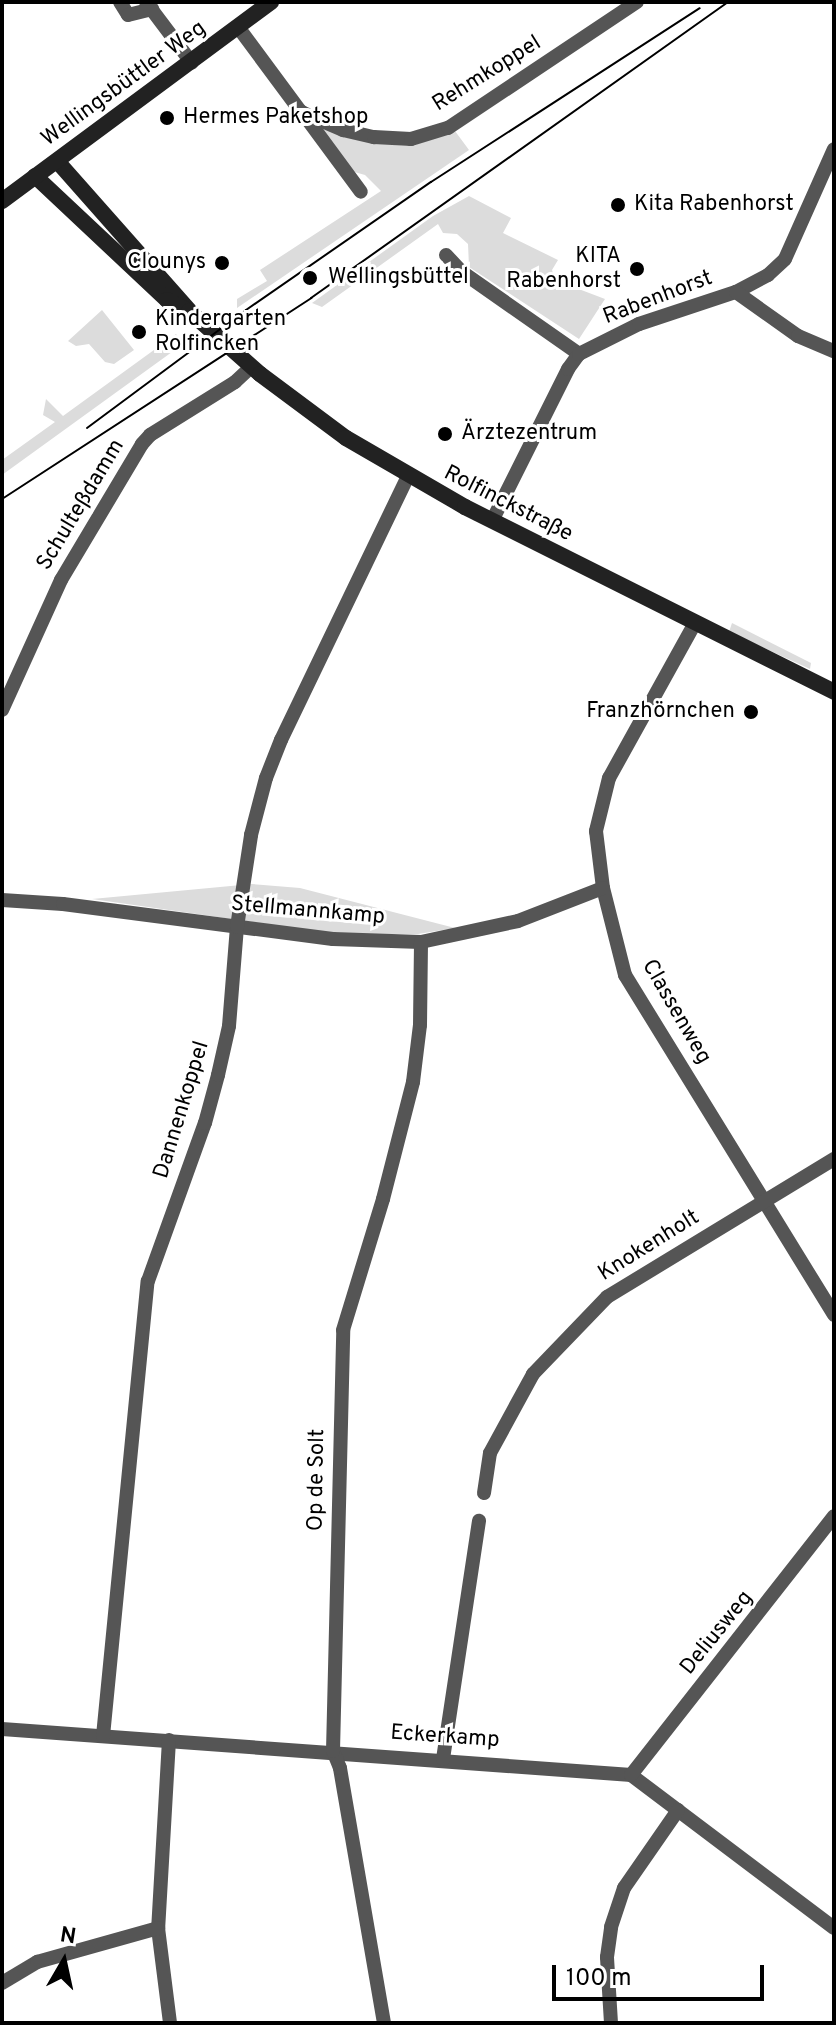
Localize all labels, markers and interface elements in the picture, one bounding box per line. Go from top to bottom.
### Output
street label: Wellingsbüttler Weg [36,15,212,153]
street label: Rehmkoppel [428,30,546,118]
place label: Hermes Paketshop [183,105,368,131]
marker: Hermes Paketshop [158,109,176,127]
place label: Kita Rabenhorst [634,192,794,218]
marker: Kita Rabenhorst [609,196,627,214]
place label: KITA Rabenhorst [506,243,621,294]
place label: Clounys [127,250,206,276]
marker: Clounys [213,254,231,272]
marker: KITA Rabenhorst [628,260,646,278]
place label: Wellingsbüttel [328,265,469,291]
street label: Rabenhorst [600,265,716,331]
marker: Wellingsbüttel [299,267,321,289]
place label: Kindergarten Rolfincken [155,306,286,358]
marker: Kindergarten Rolfincken [130,323,148,341]
place label: Ärztezentrum [461,421,597,447]
marker: Ärztezentrum [436,425,454,443]
street label: Schulteßdamm [32,435,130,575]
street label: Rolfinckstraße [439,460,577,548]
place label: Franzhörnchen [586,699,735,725]
marker: Franzhörnchen [742,703,760,721]
street label: Stellmannkamp [230,891,386,931]
street label: Classenweg [635,955,717,1069]
street label: Dannenkoppel [149,1038,215,1182]
street label: Knokenholt [594,1205,704,1287]
street label: Op de Solt [303,1429,331,1531]
street label: Deliusweg [675,1586,759,1680]
street label: Eckerkamp [390,1720,500,1754]
north arrow [24,1921,104,2001]
text: N [58,1922,78,1951]
scale bar [556,1949,768,1999]
text: 100 m [566,1964,632,1994]

